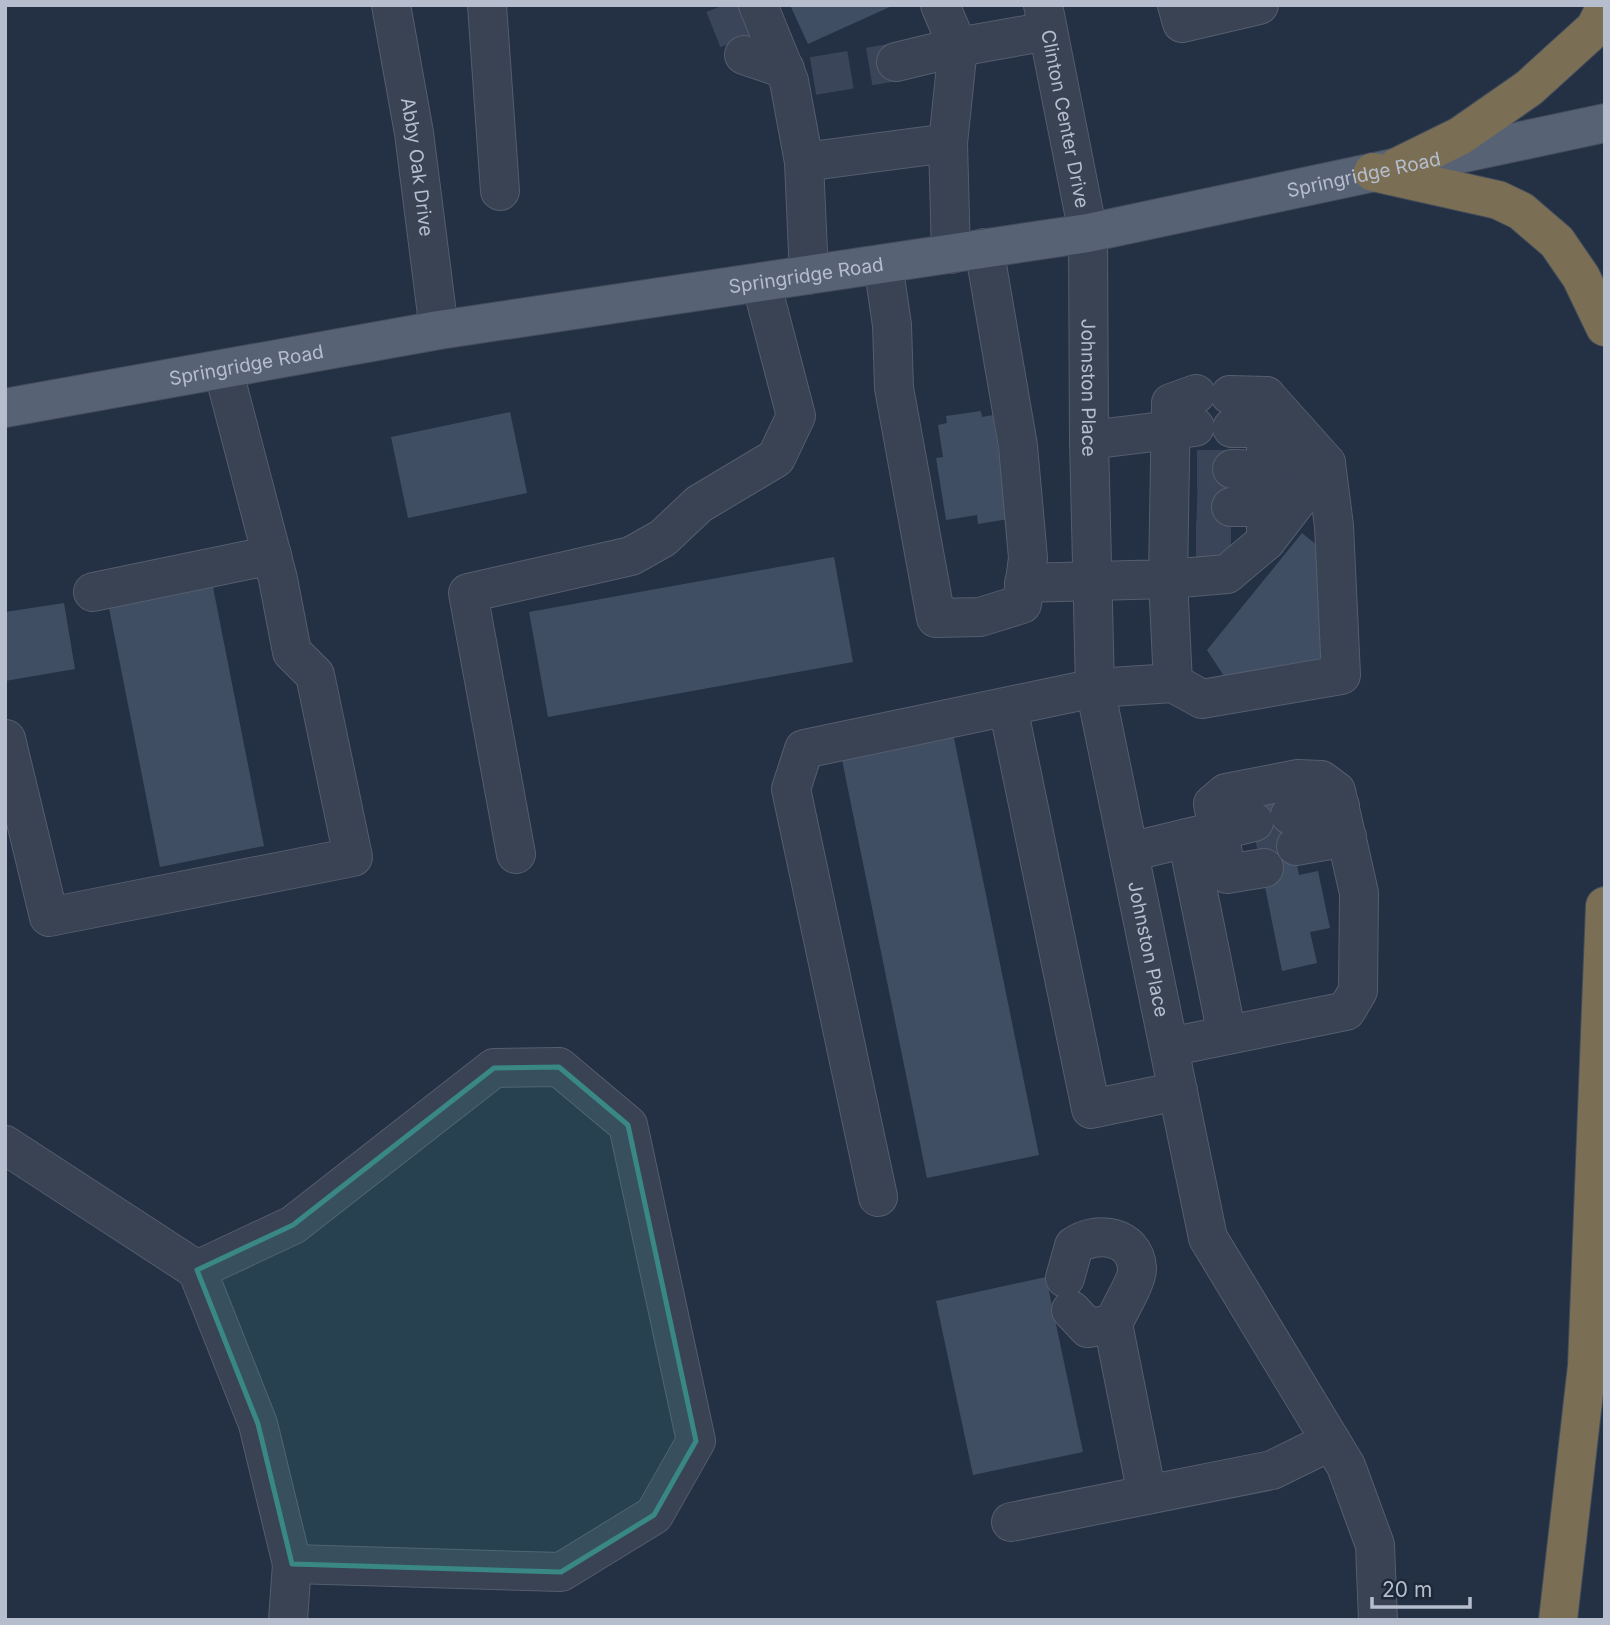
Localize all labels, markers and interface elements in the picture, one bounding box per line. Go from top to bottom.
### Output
street label: Clinton Center Drive [1037,28,1094,210]
street label: Abby Oak Drive [396,95,439,238]
street label: Springridge Road [1285,147,1443,202]
street label: Springridge Road [727,252,885,298]
street label: Johnston Place [1077,318,1101,457]
street label: Springridge Road [167,340,325,390]
street label: Johnston Place [1123,879,1174,1019]
scale bar [1372,1566,1470,1610]
text: 20 m [1382,1577,1432,1602]

